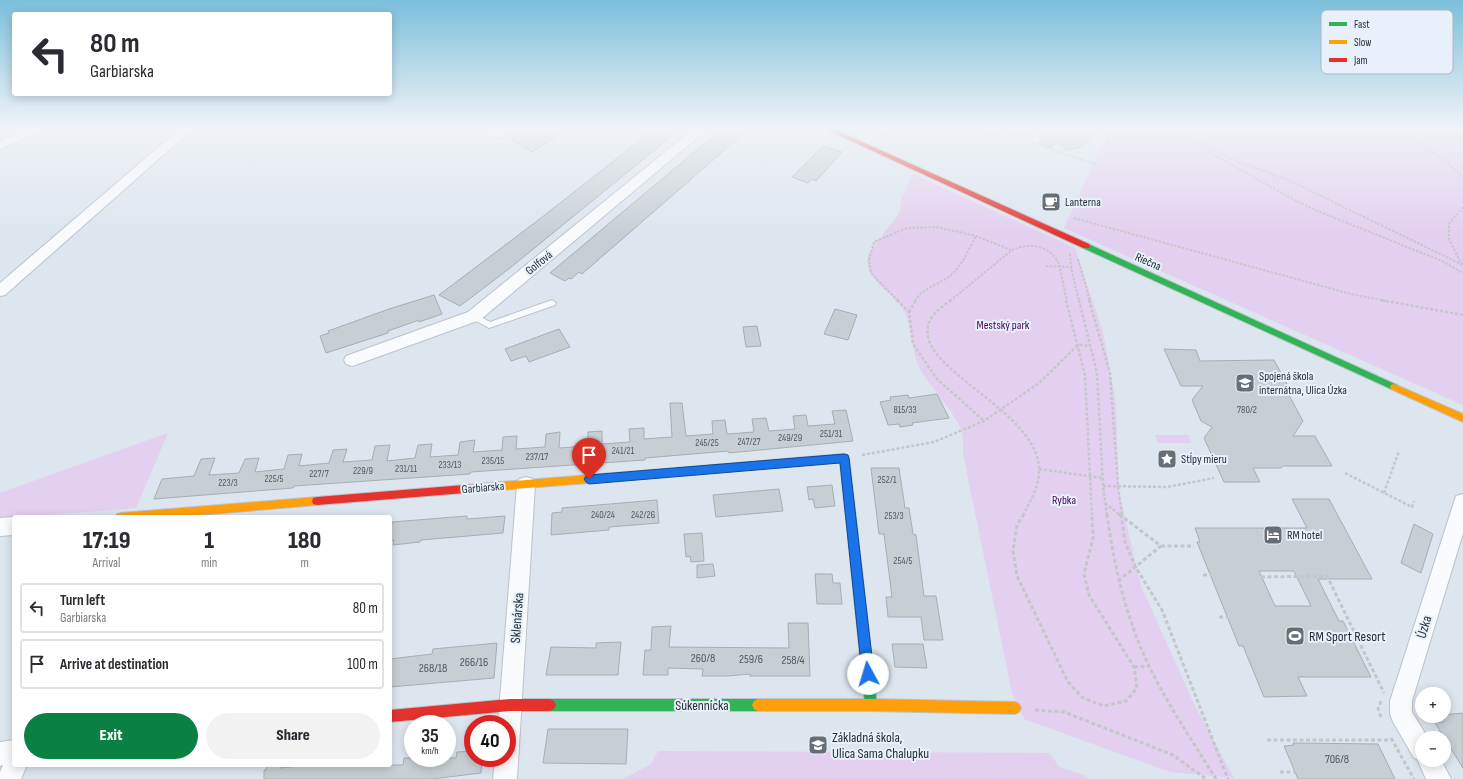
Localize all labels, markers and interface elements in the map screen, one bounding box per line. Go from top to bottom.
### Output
legend [1321,10,1453,74]
text: Fast [1354,18,1370,31]
text: 80 m [90,27,139,60]
icon: left [24,28,76,80]
text: Slow [1354,36,1371,49]
text: Jam [1353,54,1368,67]
text: Garbiarska [90,61,154,82]
cafe icon: Lanterna [1040,191,1062,213]
place label: Lanterna [1065,195,1101,210]
street label: Golfová [522,247,556,278]
street label: Riečna [1133,250,1164,275]
park label: Mestský park [977,318,1030,333]
place label: Spojená škola internátna, Ulica Úzka [1259,369,1347,398]
school or university icon: Spojená škola internátna, Ulica Úzka [1234,372,1256,394]
house number: 815/33 [893,404,917,416]
house number: 780/2 [1237,404,1257,416]
house number: 251/31 [820,428,843,440]
house number: 249/29 [778,432,802,444]
house number: 247/27 [737,436,761,448]
house number: 245/25 [695,437,719,449]
pin [572,438,606,479]
icon: arrive [578,444,600,466]
house number: 241/21 [612,445,635,457]
place icon: Stĺpy mieru [1156,448,1178,470]
house number: 237/17 [526,451,548,463]
place label: Stĺpy mieru [1181,452,1227,467]
house number: 235/15 [482,455,504,467]
house number: 233/13 [438,459,462,471]
house number: 231/11 [395,463,417,475]
house number: 229/9 [353,465,373,477]
house number: 227/7 [309,468,329,480]
house number: 225/5 [264,473,284,485]
house number: 252/1 [878,474,897,486]
house number: 223/3 [218,477,238,489]
street label: Garbiarska [461,479,505,497]
park label: Rybka [1052,493,1076,508]
house number: 240/24 [591,509,615,521]
house number: 242/26 [631,509,655,521]
house number: 253/3 [884,510,904,522]
hotel icon: RM hotel [1262,524,1284,546]
text: 17:19 [83,526,130,555]
text: 1 [204,526,214,555]
text: 180 [288,526,321,555]
place label: RM hotel [1287,528,1322,543]
text: Arrival [93,555,120,571]
text: min [201,555,217,571]
text: m [300,555,309,571]
house number: 254/5 [893,555,913,567]
text: Turn left [60,591,105,610]
street label: Sklenárska [507,592,527,644]
icon: left [26,597,48,619]
text: 80 m [353,599,378,618]
text: Garbiarska [60,610,106,626]
street label: Úzka [1413,614,1435,640]
sports icon: RM Sport Resort [1284,625,1306,647]
place label: RM Sport Resort [1309,628,1386,645]
house number: 260/8 [691,651,715,666]
house number: 259/6 [739,652,763,667]
icon: arrive [26,653,48,675]
house number: 258/4 [781,653,805,668]
position arrow [847,653,889,695]
text: Arrive at destination [60,655,169,674]
text: 100 m [347,655,378,674]
house number: 266/16 [460,655,488,670]
house number: 268/18 [419,661,447,676]
map controls [1415,687,1451,767]
button: + [1415,687,1451,723]
street label: Súkennícka [675,697,729,714]
button: Exit [24,713,198,759]
button: Share [206,713,380,759]
speed limit sign: 40 [464,715,516,767]
text: 35 [421,724,439,748]
place label: Základná škola, Ulica Sama Chalupku [832,729,929,762]
button: − [1415,731,1451,767]
school or university icon: Základná škola, Ulica Sama Chalupku [807,734,829,756]
text: km/h [421,745,439,757]
house number: 706/8 [1325,752,1349,767]

